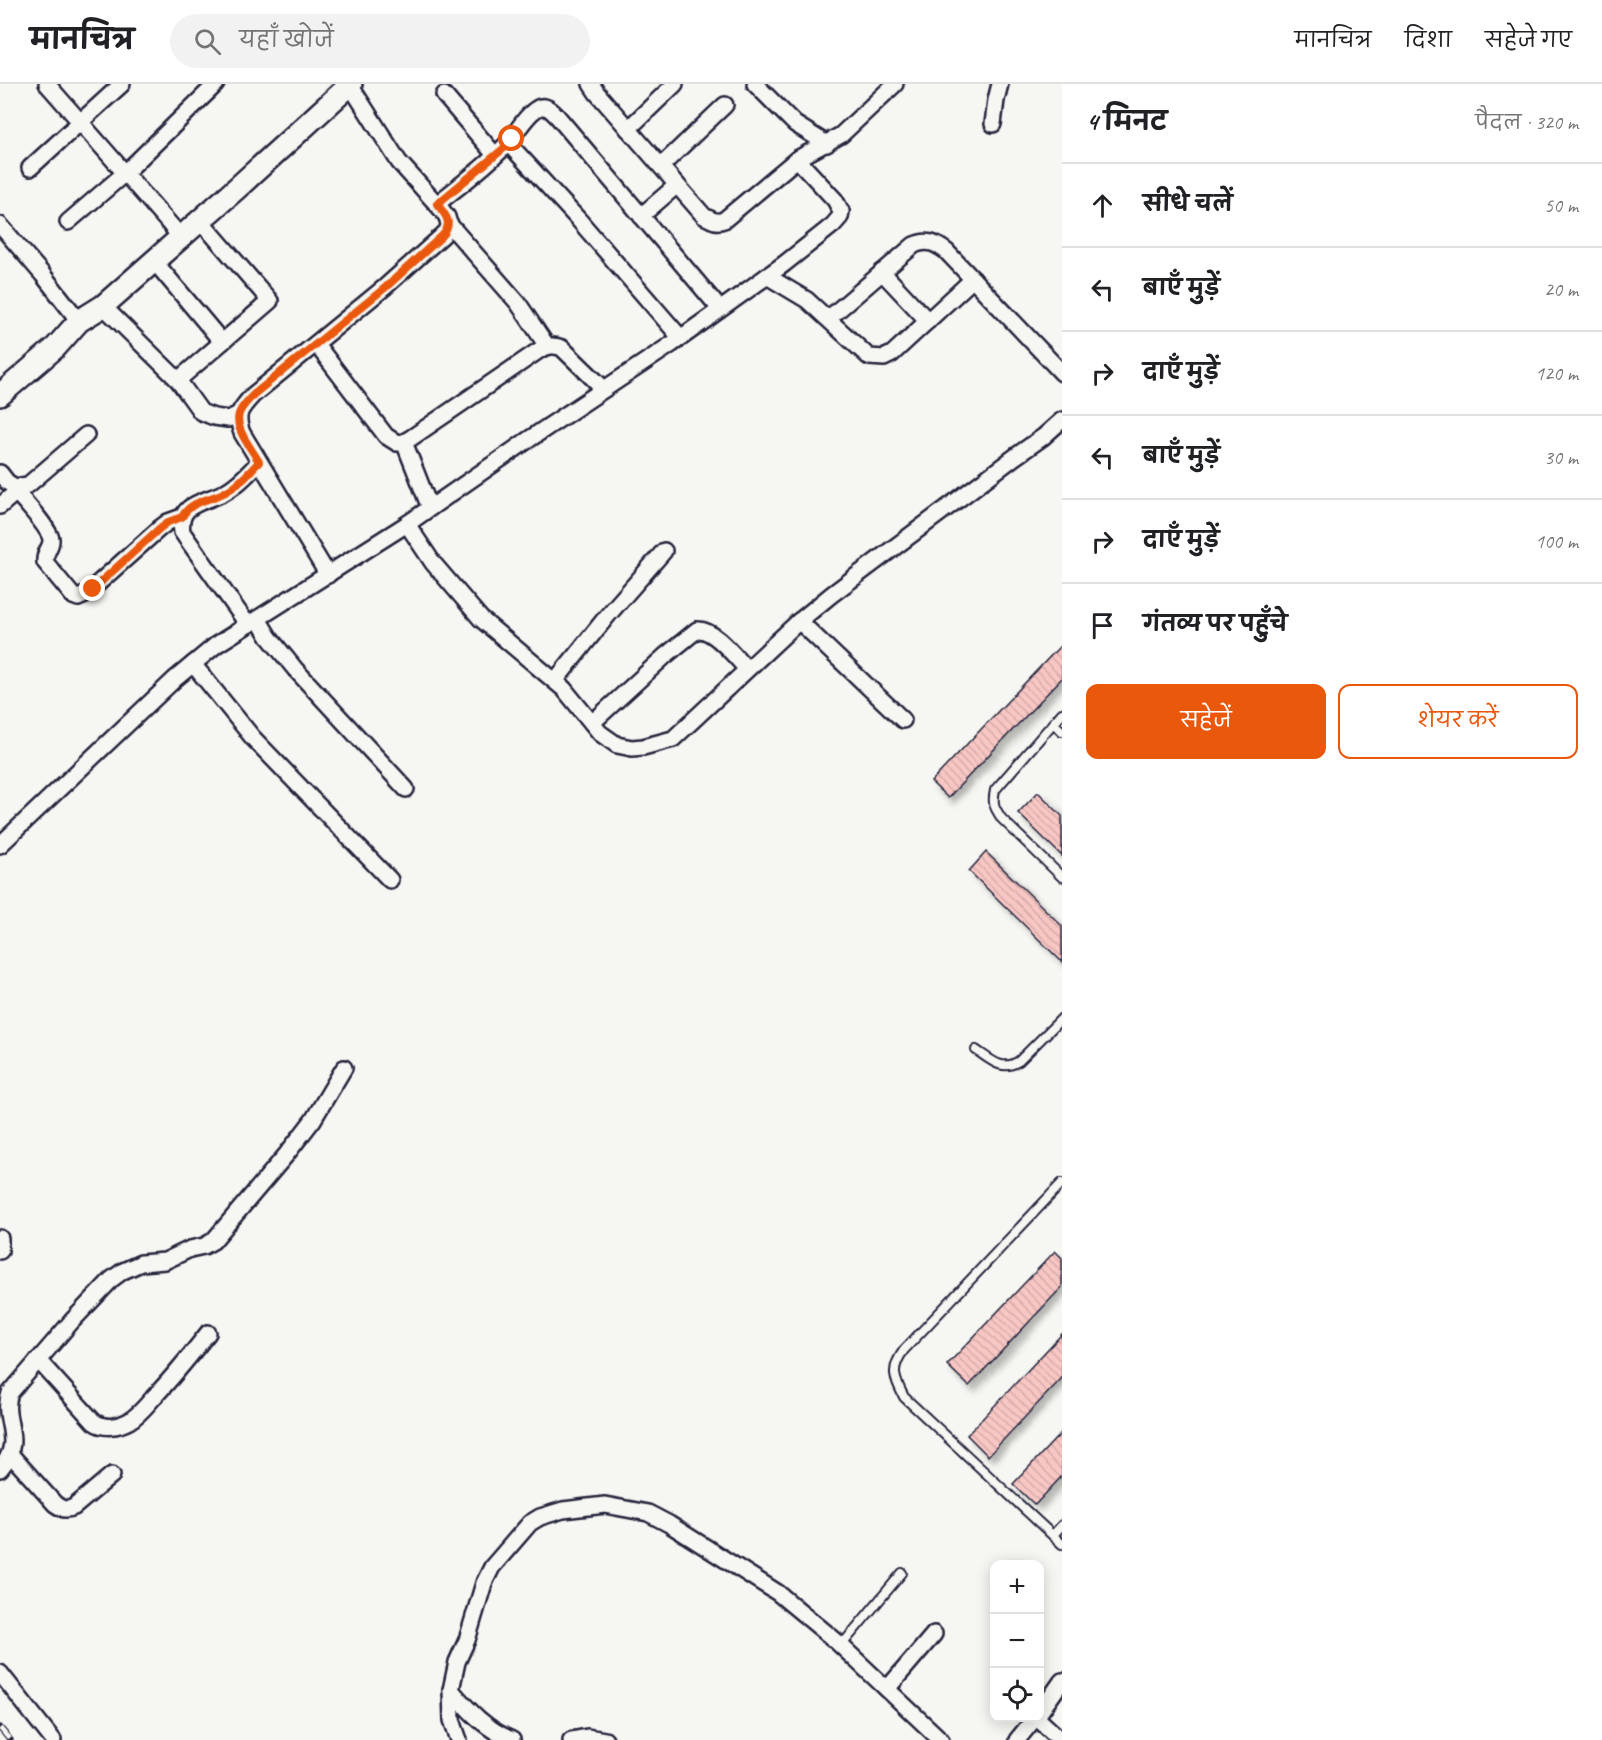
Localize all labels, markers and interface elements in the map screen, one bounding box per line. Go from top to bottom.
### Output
search box [170,14,590,68]
text: मानचित्र [30,22,134,57]
icon: search [191,25,224,58]
text: यहाँ खोजें [239,26,333,54]
text: मानचित्र [1294,27,1371,53]
text: दिशा [1404,27,1452,53]
text: सहेजे गए [1485,27,1572,53]
text: 4 मिनट [1086,105,1167,138]
text: पैदल · 320 m [1475,110,1578,135]
route start [498,125,524,151]
icon: ahead [1086,189,1119,222]
text: सीधे चलें [1143,190,1233,218]
text: 50 m [1544,193,1578,218]
icon: left [1086,273,1119,306]
text: बाएँ मुड़ें [1143,274,1220,302]
text: 20 m [1544,277,1578,302]
icon: right [1086,357,1119,390]
text: दाएँ मुड़ें [1143,358,1219,386]
text: 120 m [1535,361,1578,386]
icon: left [1086,441,1119,474]
text: बाएँ मुड़ें [1143,442,1220,470]
text: 30 m [1544,445,1578,470]
icon: right [1086,525,1119,558]
text: दाएँ मुड़ें [1143,526,1219,554]
text: 100 m [1535,529,1578,554]
route end [79,575,105,601]
icon: arrive [1086,609,1119,642]
text: गंतव्य पर पहुँचे [1143,610,1287,638]
button: सहेजें [1086,684,1326,759]
button: शेयर करें [1338,684,1578,759]
map controls [990,1560,1044,1722]
button: + [990,1560,1044,1614]
button: − [990,1614,1044,1668]
button: locate [990,1668,1044,1722]

